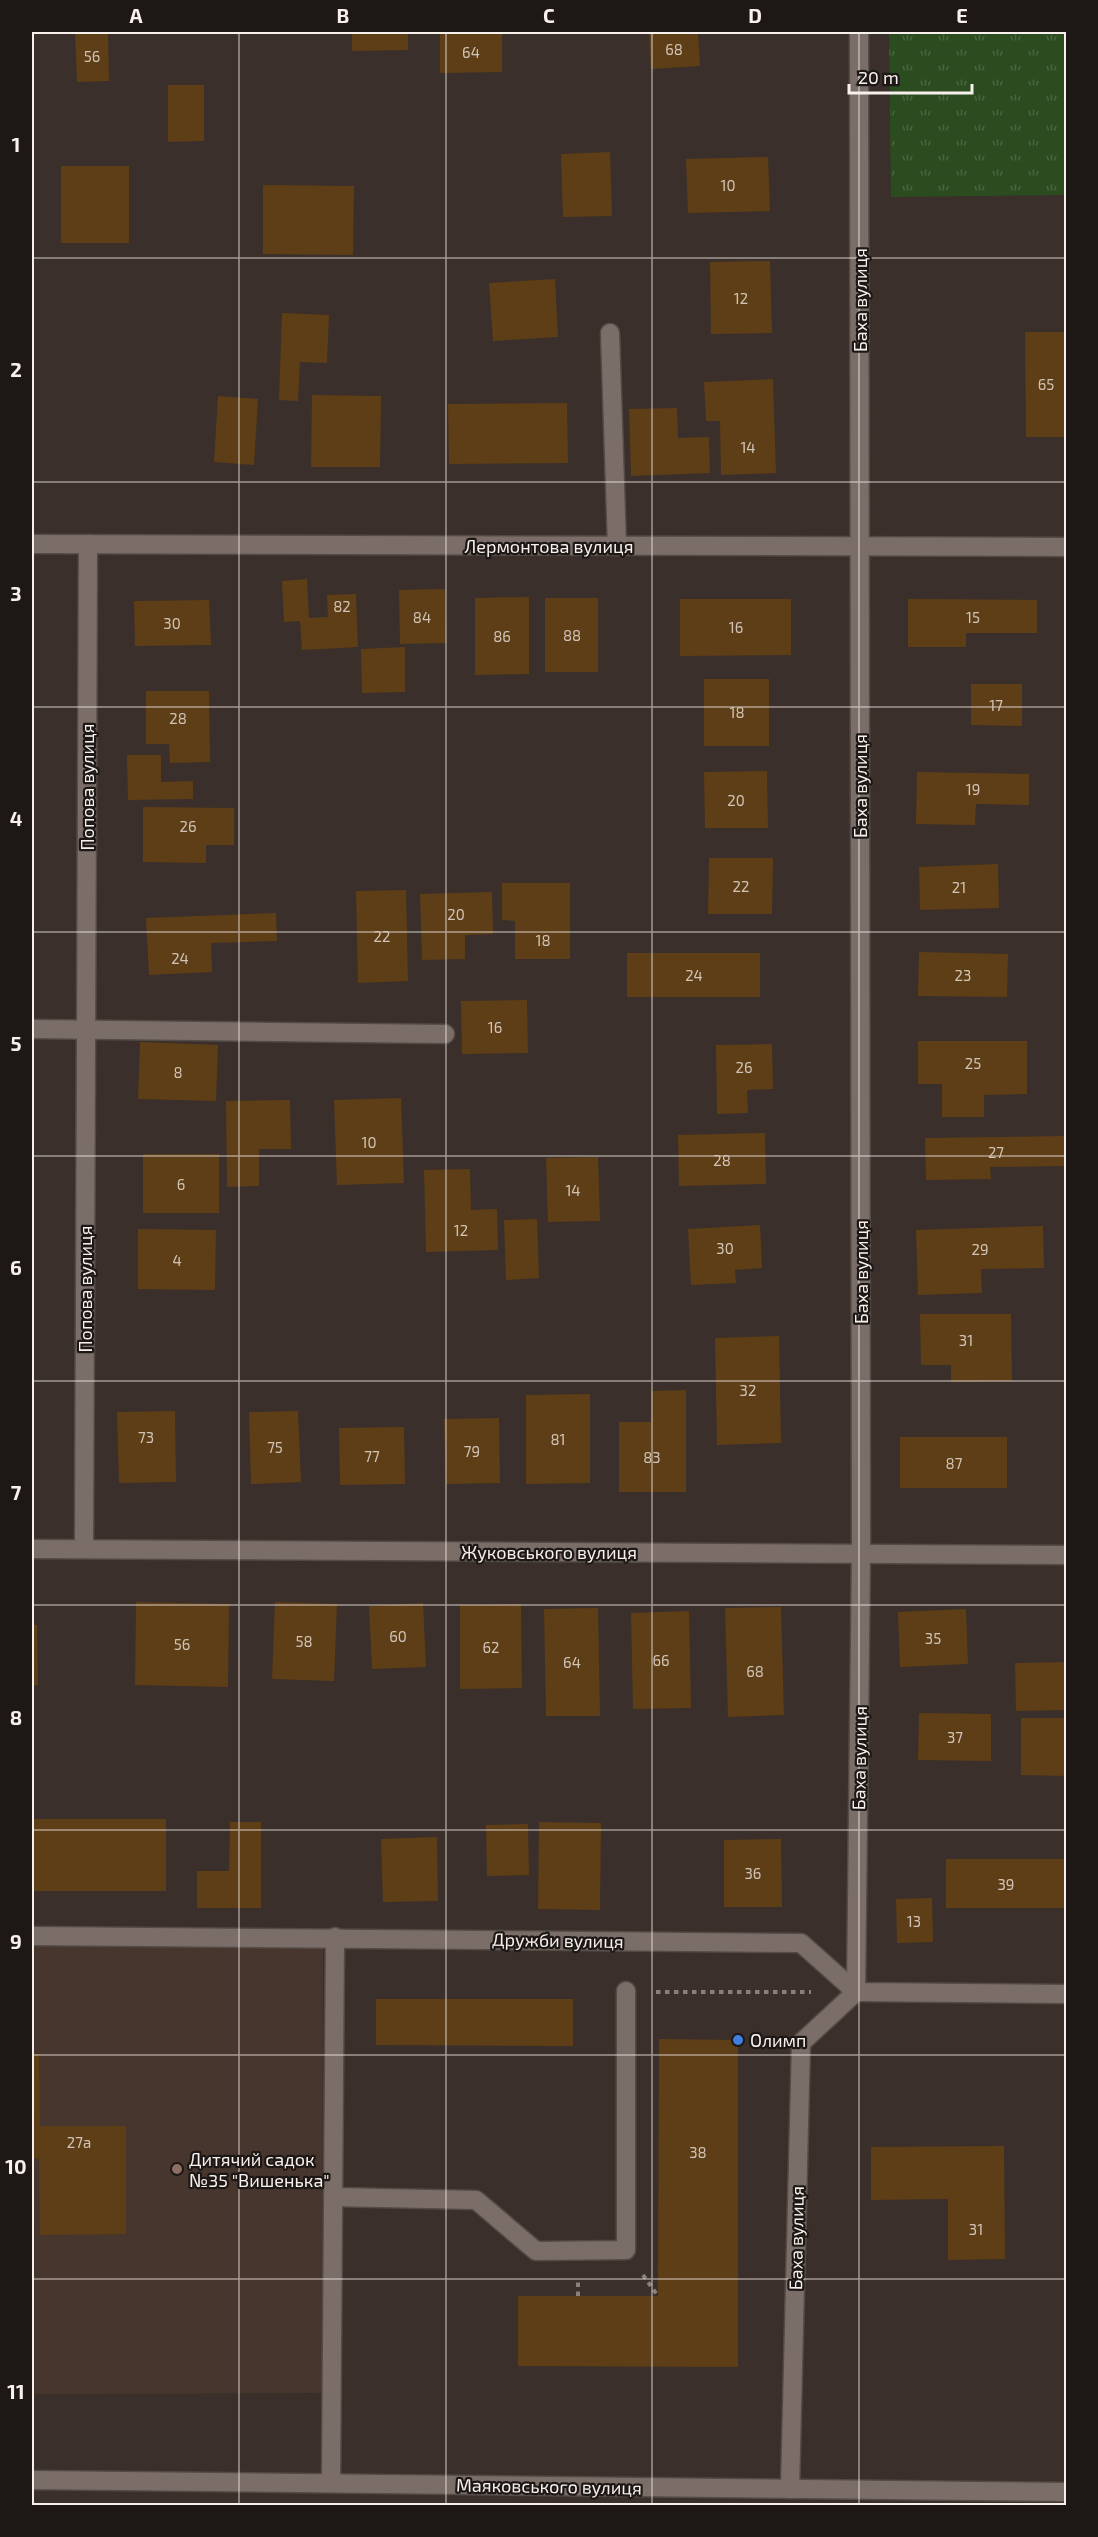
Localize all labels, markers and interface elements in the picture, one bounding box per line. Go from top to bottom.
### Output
text: A [129,3,143,27]
text: B [337,3,349,27]
text: C [543,3,555,27]
text: D [748,3,762,27]
text: E [956,3,968,27]
house number: 68 [665,40,683,58]
house number: 64 [462,43,480,61]
house number: 56 [84,47,100,65]
scale bar [849,57,972,95]
text: 20 m [858,66,899,88]
text: 1 [12,132,20,156]
house number: 10 [720,176,736,194]
street label: Баха вулиця [849,248,871,352]
house number: 12 [734,289,748,307]
text: 2 [10,357,22,381]
house number: 65 [1038,375,1054,393]
house number: 14 [740,438,756,456]
street label: Лермонтова вулиця [465,535,633,557]
text: 3 [10,581,22,605]
house number: 82 [333,597,351,615]
house number: 84 [413,608,431,626]
house number: 15 [966,608,980,626]
house number: 30 [163,614,181,632]
house number: 16 [729,618,743,636]
house number: 88 [563,626,581,644]
house number: 86 [493,627,511,645]
house number: 17 [989,696,1003,714]
house number: 18 [729,703,745,721]
house number: 28 [169,709,187,727]
street label: Попова вулиця [76,724,98,850]
street label: Баха вулиця [849,734,871,838]
house number: 19 [966,780,980,798]
house number: 20 [727,791,745,809]
text: 4 [10,806,23,830]
house number: 26 [179,817,197,835]
house number: 22 [733,877,749,895]
house number: 21 [952,878,966,896]
house number: 20 [447,905,465,923]
house number: 22 [374,927,390,945]
house number: 18 [535,931,551,949]
house number: 24 [171,949,189,967]
house number: 24 [685,966,703,984]
house number: 23 [955,966,971,984]
house number: 16 [488,1018,502,1036]
text: 5 [10,1031,22,1055]
house number: 25 [965,1054,981,1072]
house number: 26 [735,1058,753,1076]
house number: 8 [173,1063,183,1081]
house number: 10 [361,1133,377,1151]
house number: 27 [988,1143,1004,1161]
house number: 28 [713,1151,731,1169]
house number: 6 [177,1175,185,1193]
house number: 14 [565,1181,581,1199]
street label: Баха вулиця [850,1220,872,1324]
house number: 12 [454,1221,468,1239]
street label: Попова вулиця [74,1226,96,1352]
house number: 30 [716,1239,734,1257]
house number: 29 [971,1240,989,1258]
house number: 4 [172,1251,182,1269]
text: 6 [10,1255,22,1279]
house number: 31 [959,1331,973,1349]
house number: 32 [740,1381,756,1399]
house number: 73 [138,1428,154,1446]
house number: 81 [550,1430,566,1448]
house number: 75 [267,1438,283,1456]
house number: 79 [464,1442,480,1460]
house number: 77 [364,1447,380,1465]
house number: 83 [643,1448,661,1466]
house number: 87 [946,1454,963,1472]
text: 7 [11,1480,22,1504]
street label: Жуковського вулиця [461,1541,637,1563]
house number: 60 [389,1627,407,1645]
house number: 35 [925,1629,941,1647]
house number: 58 [295,1632,313,1650]
house number: 56 [174,1635,190,1653]
house number: 62 [482,1638,500,1656]
house number: 66 [652,1651,670,1669]
house number: 64 [563,1653,581,1671]
house number: 68 [746,1662,764,1680]
text: 8 [10,1705,22,1729]
street label: Баха вулиця [847,1706,871,1810]
house number: 37 [947,1728,963,1746]
house number: 36 [745,1864,761,1882]
house number: 39 [998,1875,1014,1893]
house number: 13 [907,1912,921,1930]
street label: Дружби вулиця [492,1928,624,1952]
text: 9 [10,1929,22,1953]
place label: Олимп [750,2029,806,2051]
marker: Олимп [731,2033,745,2047]
house number: 27а [67,2133,91,2151]
house number: 38 [689,2143,707,2161]
place label: Дитячий садок №35 "Вишенька" [189,2148,330,2191]
text: 10 [5,2154,27,2178]
marker: Дитячий садок №35 "Вишенька" [170,2162,184,2176]
street label: Баха вулиця [784,2186,808,2290]
house number: 31 [969,2220,983,2238]
text: 11 [7,2379,25,2403]
street label: Маяковського вулиця [456,2473,642,2499]

